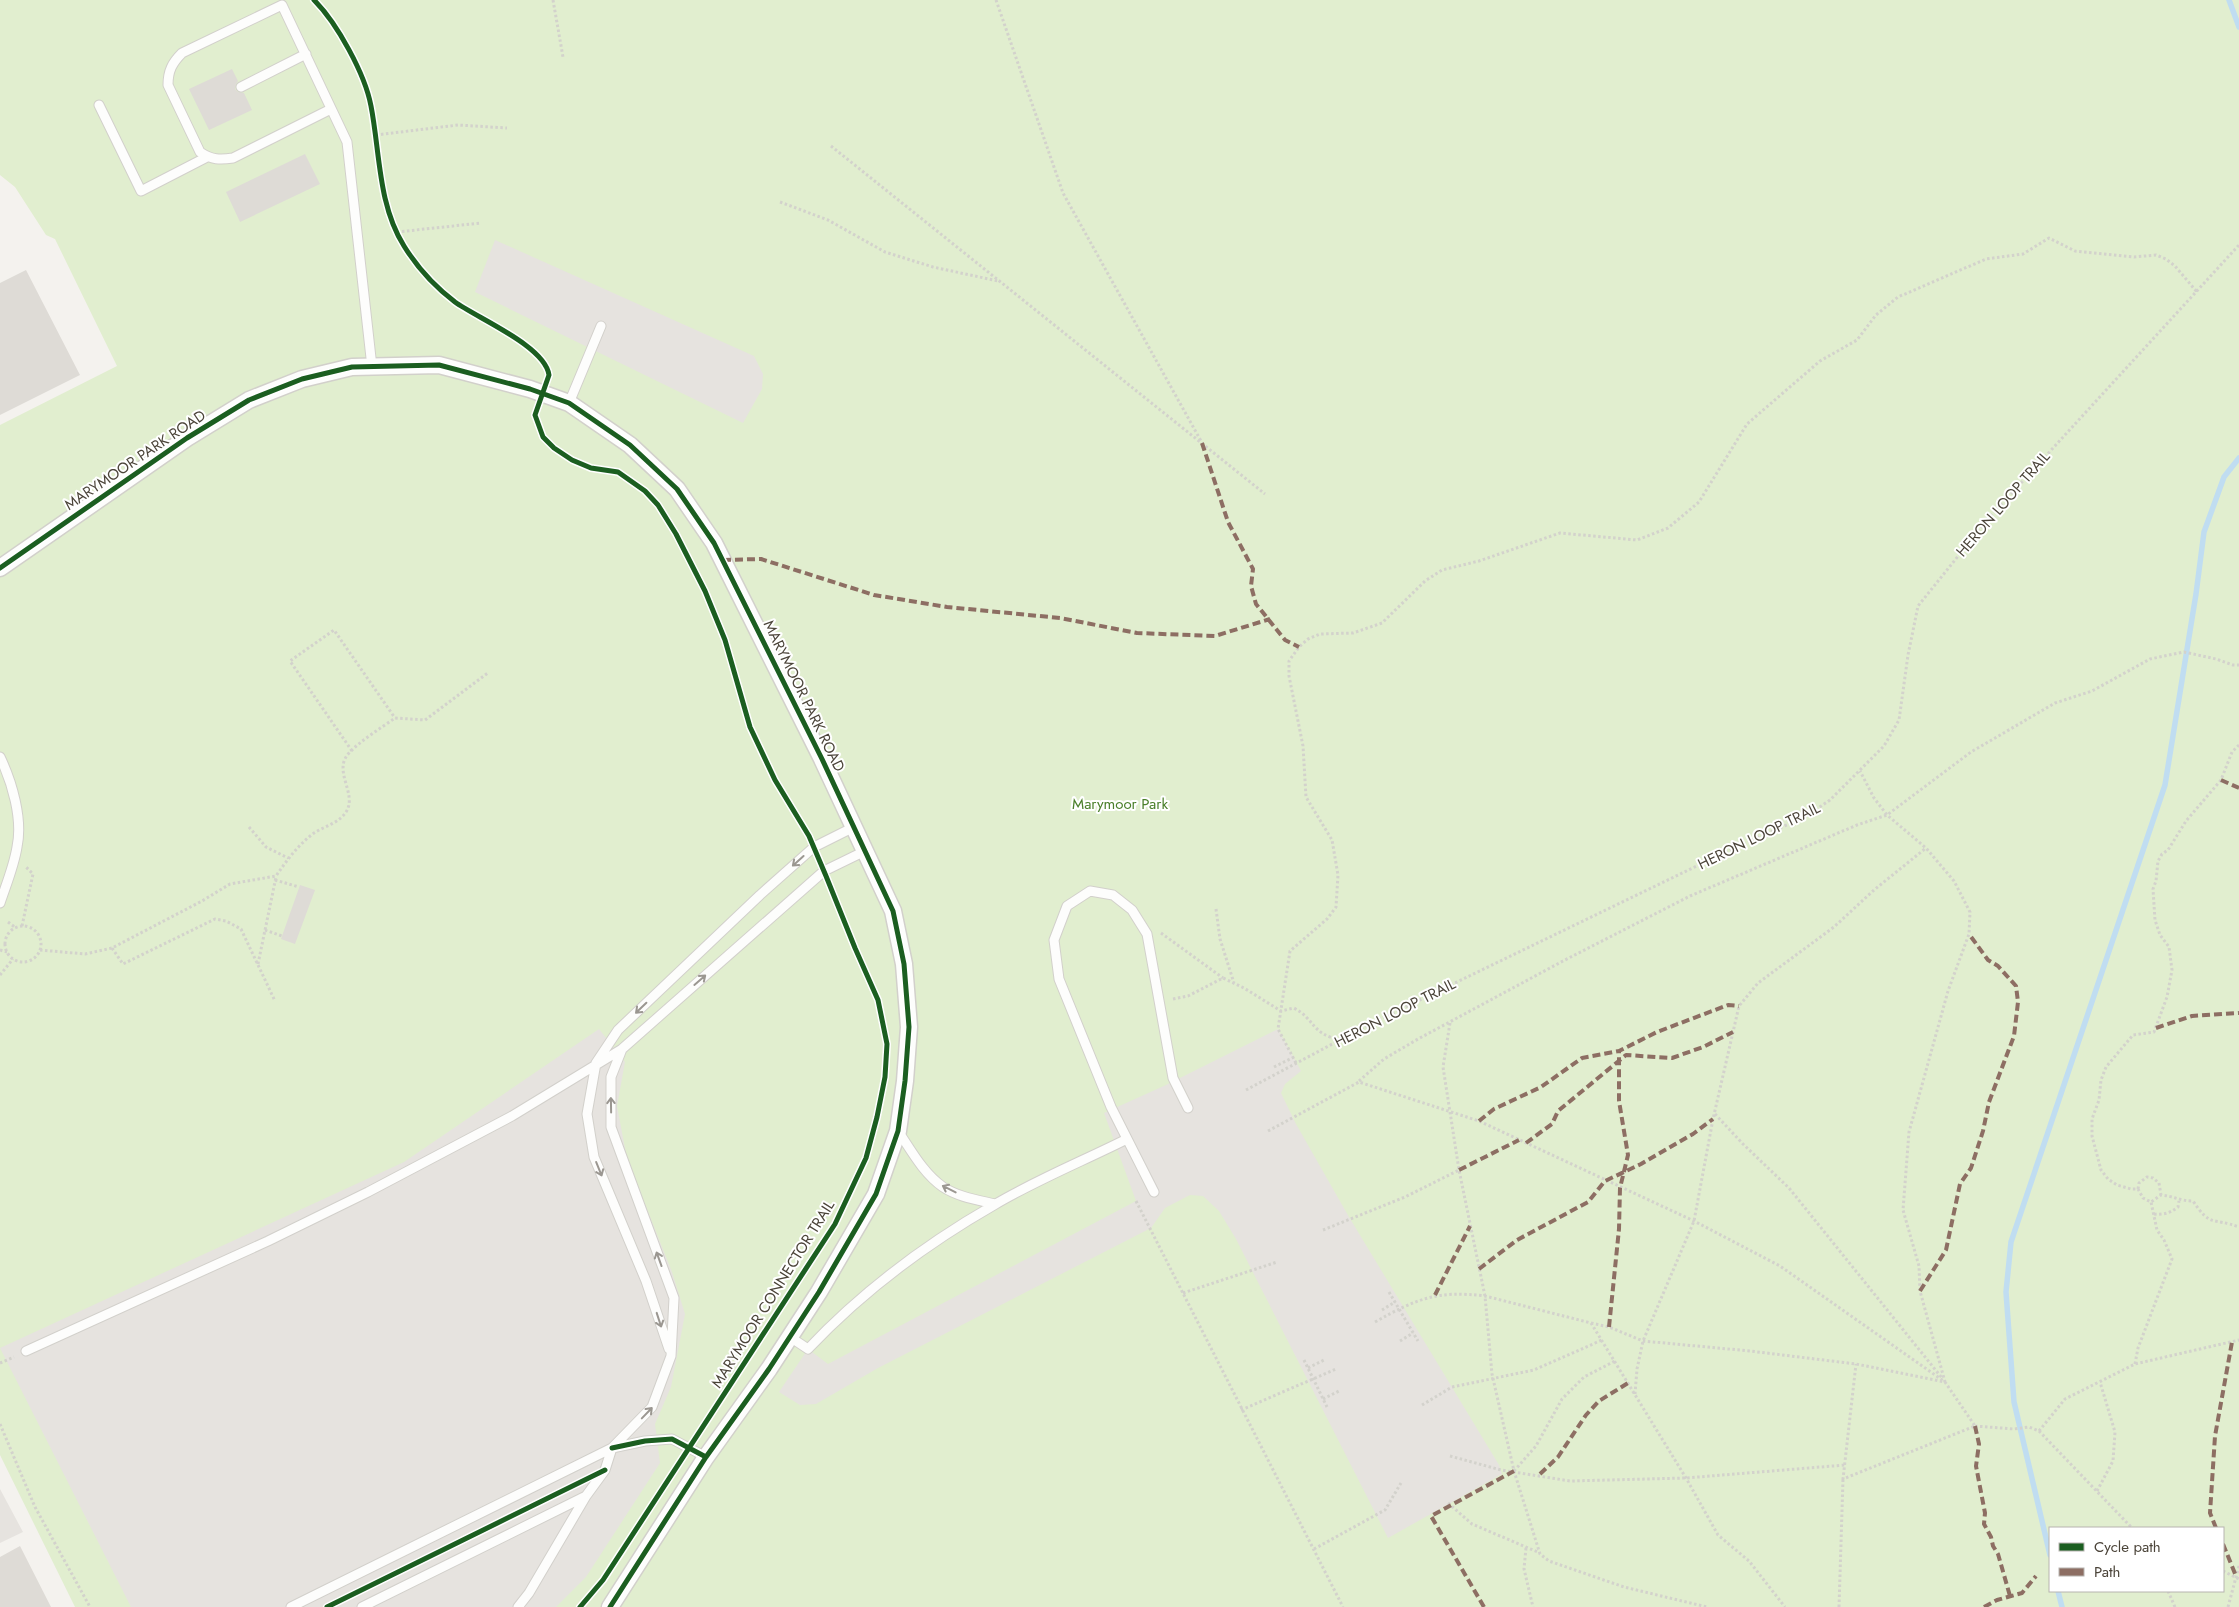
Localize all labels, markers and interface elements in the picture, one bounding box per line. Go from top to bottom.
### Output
street label: MARYMOOR PARK ROAD [60,404,210,516]
street label: HERON LOOP TRAIL [1951,446,2055,562]
street label: MARYMOOR PARK ROAD [758,617,850,775]
park label: Marymoor Park [1072,793,1168,815]
street label: HERON LOOP TRAIL [1694,797,1824,875]
one-way arrow [791,856,804,867]
street label: HERON LOOP TRAIL [1330,973,1460,1053]
one-way arrow [694,974,707,986]
one-way arrow [635,1002,647,1014]
one-way arrow [606,1097,616,1113]
one-way arrow [594,1161,604,1176]
one-way arrow [942,1184,957,1193]
street label: MARYMOOR CONNECTOR TRAIL [706,1196,840,1392]
one-way arrow [654,1252,663,1267]
one-way arrow [655,1312,664,1327]
one-way arrow [641,1407,653,1419]
legend [2049,1527,2224,1592]
text: Cycle path [2094,1536,2161,1558]
text: Path [2094,1561,2120,1583]

